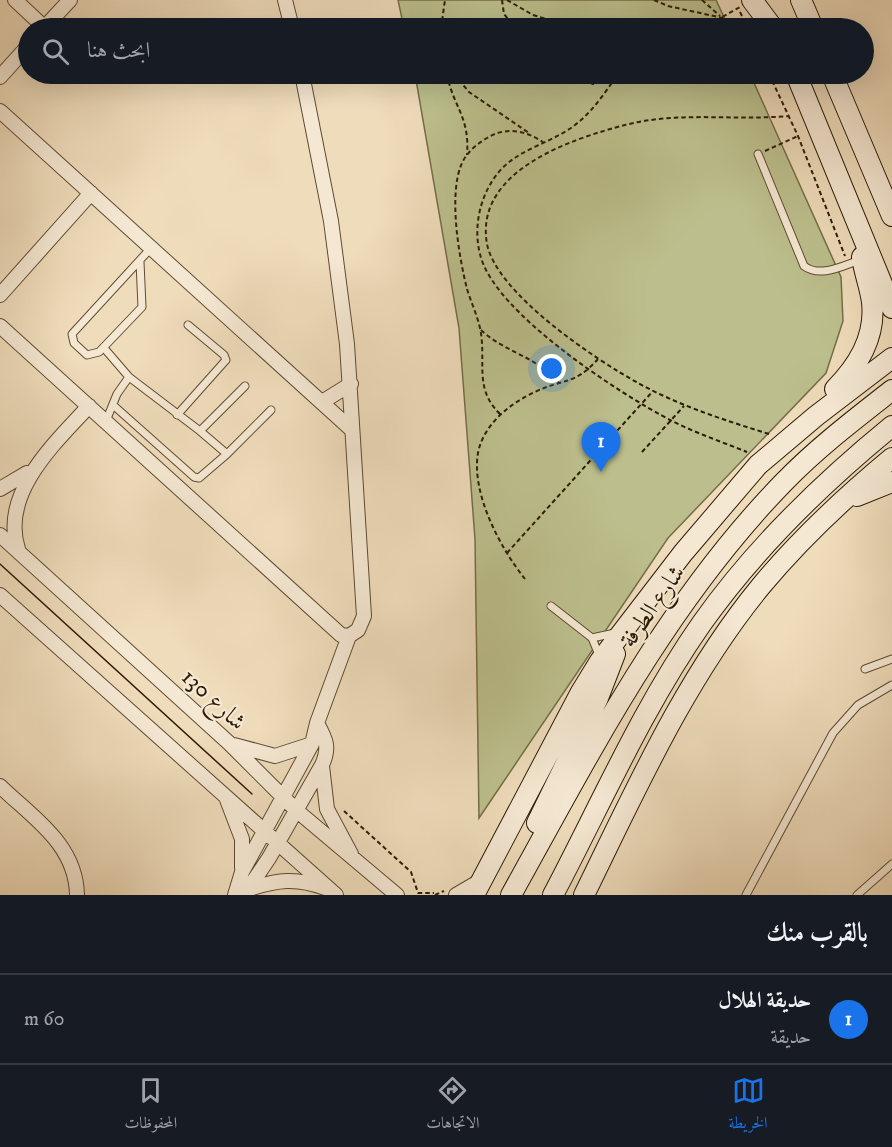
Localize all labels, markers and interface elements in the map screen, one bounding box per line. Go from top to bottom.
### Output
search box [18,18,874,84]
icon: search [39,35,72,68]
text: ابحث هنا [87,37,150,64]
your location [537,354,566,383]
pin: 1 [582,422,620,472]
street label: شارع الطرفة [614,560,695,656]
street label: شارع 130 [172,662,252,740]
text: بالقرب منك [766,917,868,950]
text: حديقة الهلال [718,987,811,1014]
text: 60 m [24,1007,65,1032]
text: 1 [845,1007,852,1032]
text: حديقة [771,1025,811,1050]
tab: المحفوظات [125,1074,177,1138]
tab: الاتجاهات [426,1074,480,1138]
tab: الخريطة [729,1074,768,1138]

